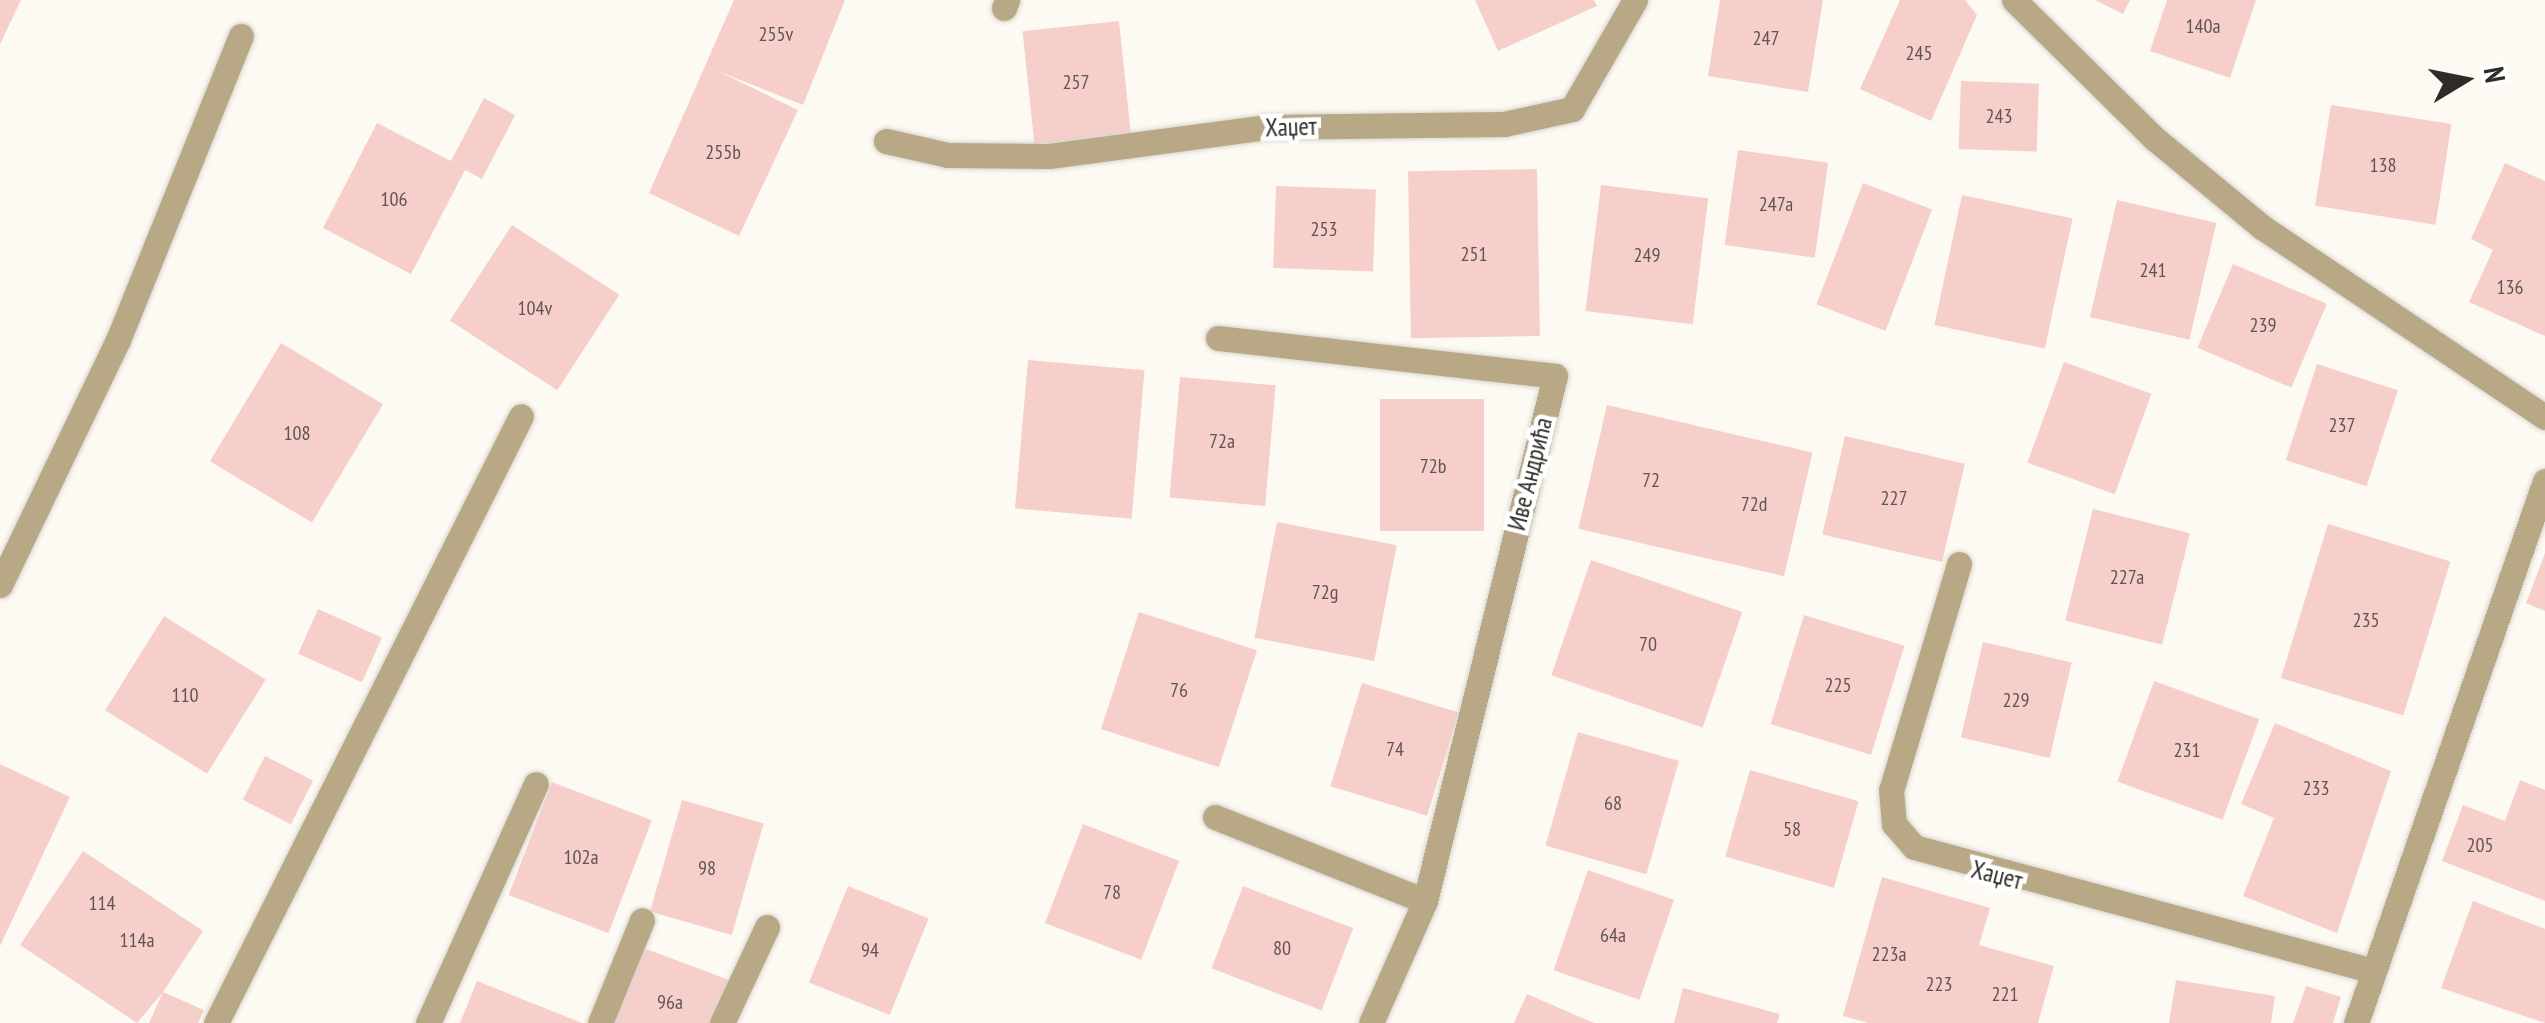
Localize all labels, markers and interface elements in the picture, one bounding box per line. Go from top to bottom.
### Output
house number: 140a [2186,14,2220,38]
house number: 255v [759,22,793,46]
house number: 247 [1753,26,1779,50]
north arrow [2415,30,2515,130]
house number: 245 [1906,41,1932,65]
text: N [2476,64,2515,85]
house number: 257 [1063,70,1089,94]
house number: 243 [1986,104,2012,128]
street label: Хаџет [1265,111,1317,143]
house number: 255b [705,140,741,164]
house number: 138 [2370,153,2396,177]
house number: 106 [381,187,407,211]
house number: 247a [1759,192,1793,216]
house number: 253 [1311,217,1337,241]
house number: 251 [1461,242,1487,266]
house number: 249 [1634,243,1660,267]
house number: 241 [2140,258,2166,282]
house number: 136 [2497,275,2523,299]
house number: 104v [518,296,552,320]
house number: 239 [2250,313,2276,337]
house number: 237 [2329,413,2355,437]
street label: Иве Андрића [1501,414,1559,534]
house number: 108 [284,421,310,445]
house number: 72a [1209,429,1235,453]
house number: 72b [1420,454,1446,478]
house number: 72 [1642,468,1660,492]
house number: 227 [1881,486,1907,510]
house number: 72d [1741,492,1767,516]
house number: 227a [2110,565,2144,589]
house number: 72g [1312,580,1338,604]
house number: 235 [2353,608,2379,632]
house number: 70 [1639,632,1657,656]
house number: 225 [1825,673,1851,697]
house number: 76 [1170,678,1188,702]
house number: 110 [172,683,198,707]
house number: 229 [2003,688,2029,712]
house number: 74 [1386,737,1404,761]
house number: 231 [2174,738,2200,762]
house number: 233 [2303,776,2329,800]
house number: 68 [1604,791,1622,815]
house number: 58 [1783,817,1801,841]
house number: 205 [2467,833,2493,857]
house number: 102a [564,845,598,869]
street label: Хаџет [1968,854,2026,896]
house number: 98 [698,856,716,880]
house number: 78 [1103,880,1121,904]
house number: 114 [89,891,115,915]
house number: 64a [1600,923,1626,947]
house number: 114a [120,928,154,952]
house number: 80 [1273,936,1291,960]
house number: 94 [861,938,879,962]
house number: 223a [1872,942,1906,966]
house number: 223 [1926,972,1952,996]
house number: 221 [1992,982,2018,1006]
house number: 96a [657,990,683,1014]

